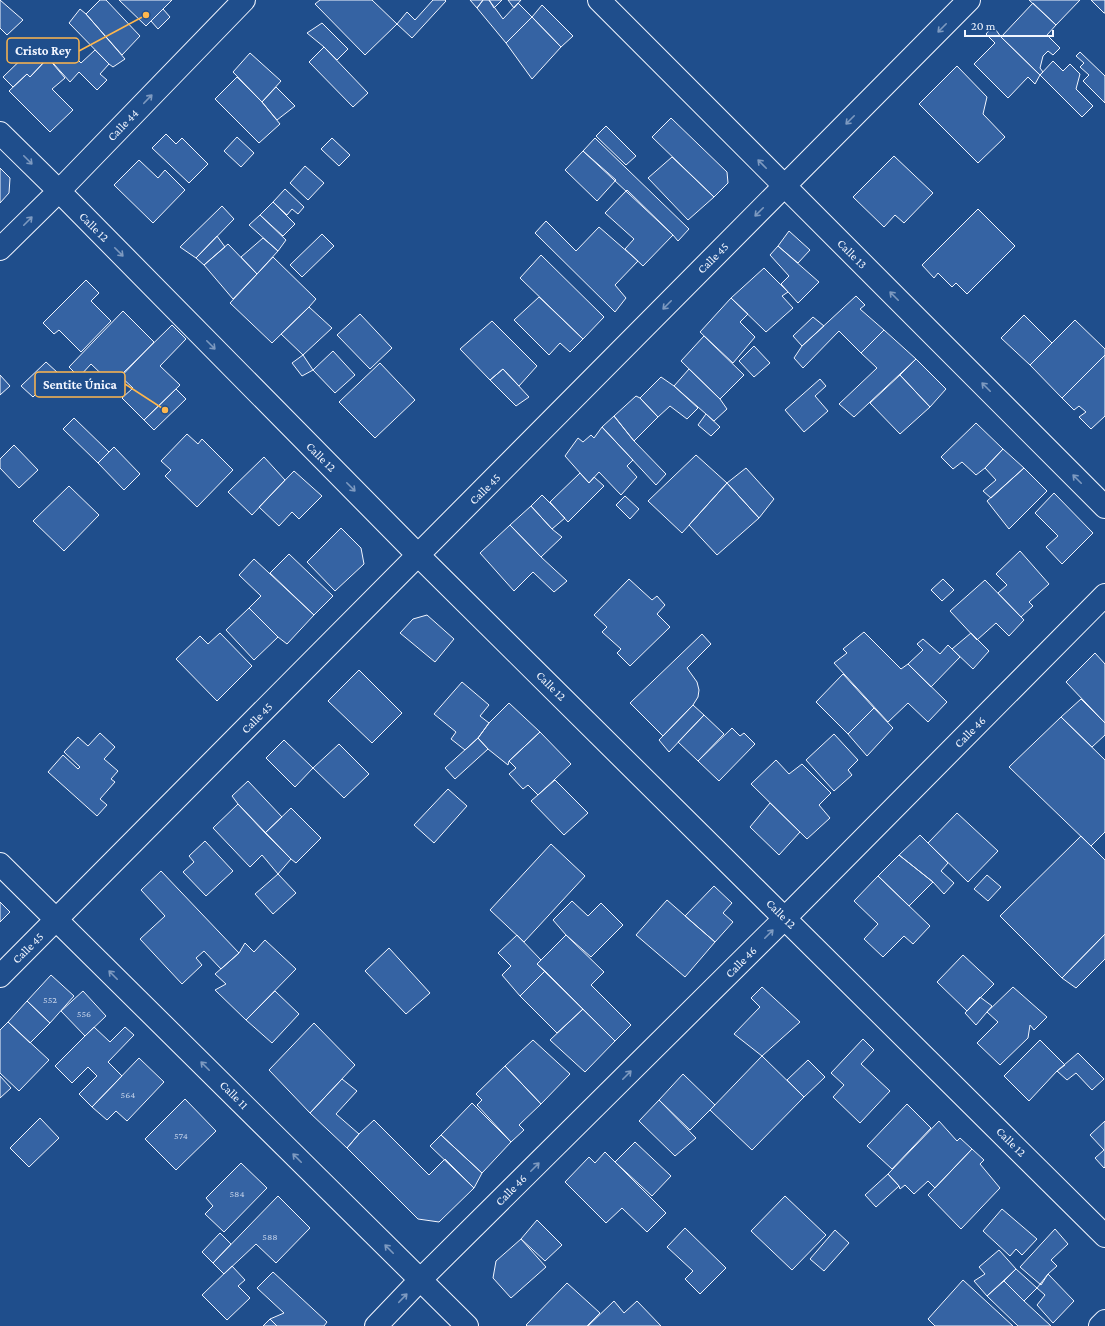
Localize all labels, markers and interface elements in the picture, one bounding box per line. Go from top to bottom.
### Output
scale bar [965,12,1053,38]
text: 20 m [971,19,996,33]
one-way arrow [937,23,947,33]
callout: Cristo Rey [7,38,79,63]
text: Cristo Rey [15,43,72,58]
one-way arrow [143,94,153,104]
street label: Calle 44 [105,106,141,144]
one-way arrow [845,115,855,125]
one-way arrow [23,155,33,165]
one-way arrow [757,159,767,169]
one-way arrow [754,207,764,217]
street label: Calle 12 [76,209,112,245]
one-way arrow [23,216,33,226]
street label: Calle 13 [834,236,870,272]
street label: Calle 45 [695,240,731,276]
one-way arrow [115,247,124,257]
one-way arrow [889,291,899,300]
one-way arrow [662,300,672,310]
one-way arrow [206,340,216,350]
callout: Sentite Única [35,372,125,397]
text: Sentite Única [43,377,118,392]
one-way arrow [981,383,991,392]
street label: Calle 12 [303,439,339,475]
street label: Calle 45 [467,471,503,507]
one-way arrow [1072,474,1082,484]
one-way arrow [346,482,356,492]
street label: Calle 12 [533,668,569,704]
street label: Calle 45 [239,700,275,736]
street label: Calle 46 [951,713,989,751]
street label: Calle 12 [763,896,799,932]
one-way arrow [764,929,774,939]
street label: Calle 45 [10,930,46,966]
street label: Calle 46 [722,943,760,981]
one-way arrow [108,970,117,980]
house number: 552 [43,994,57,1005]
house number: 556 [77,1008,91,1019]
one-way arrow [200,1061,210,1071]
one-way arrow [622,1070,632,1080]
street label: Calle 11 [217,1078,251,1112]
house number: 564 [121,1089,135,1100]
street label: Calle 12 [993,1124,1029,1160]
house number: 574 [174,1130,188,1141]
one-way arrow [292,1153,302,1163]
one-way arrow [530,1162,540,1172]
street label: Calle 46 [492,1171,530,1209]
house number: 584 [229,1188,245,1199]
house number: 588 [262,1231,278,1242]
one-way arrow [384,1244,394,1254]
one-way arrow [398,1293,408,1303]

